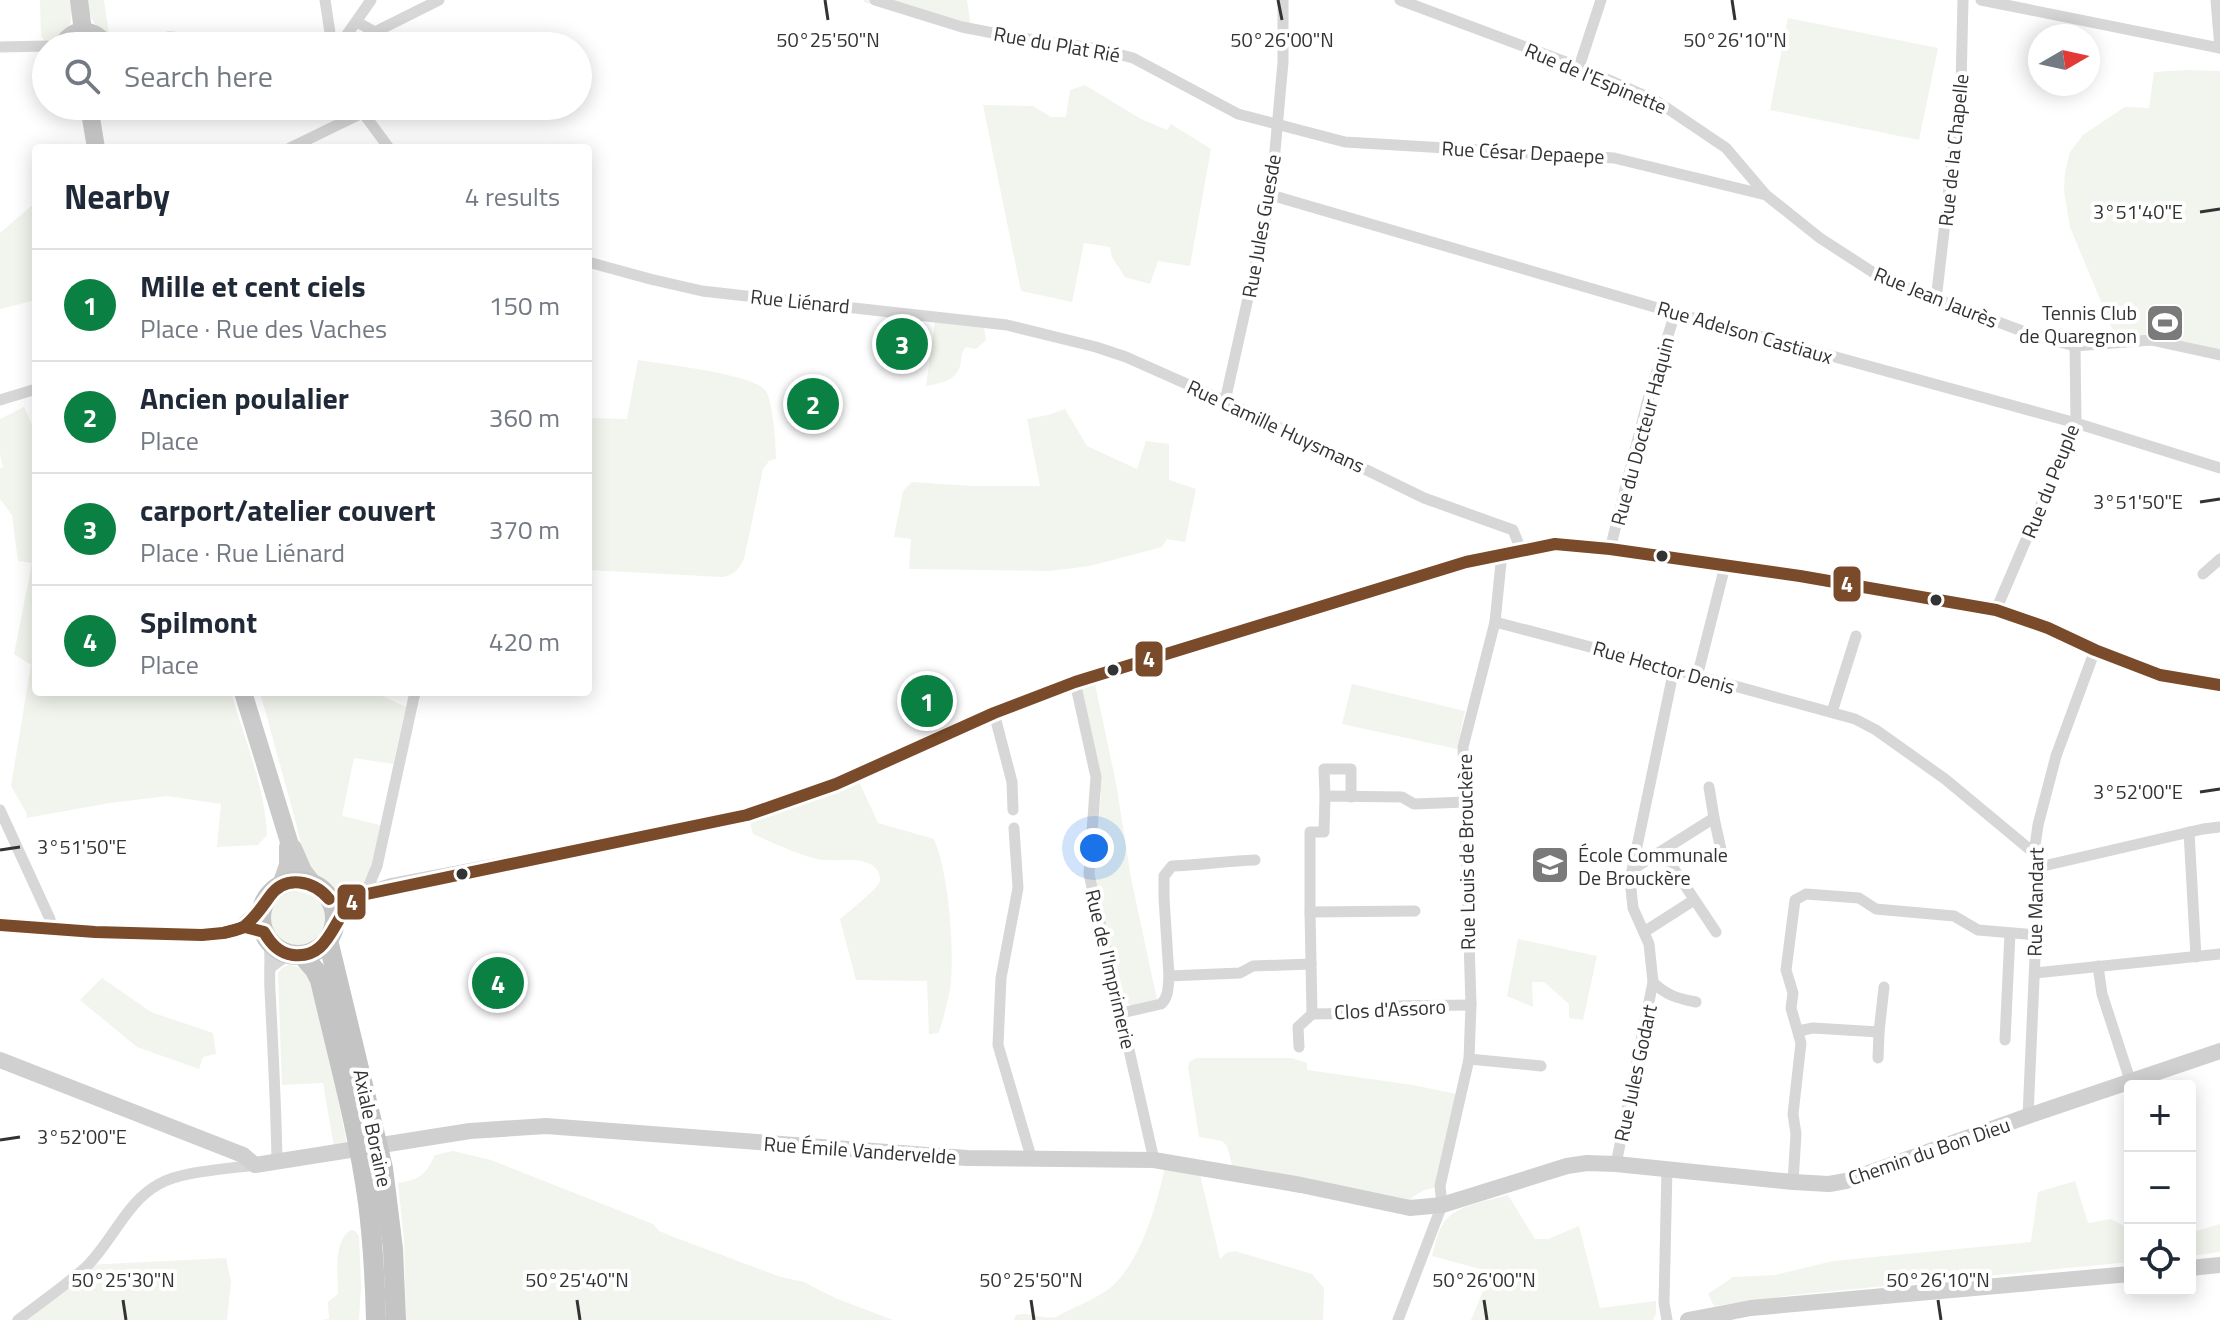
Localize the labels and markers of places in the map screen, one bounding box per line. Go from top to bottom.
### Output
place label: Tennis Club de Quaregnon [2019,297,2137,351]
sports icon: Tennis Club de Quaregnon [2144,302,2186,344]
pin: 3 [876,314,928,374]
pin: 2 [787,374,839,434]
unlabelled marker [1654,548,1670,564]
unlabelled marker [1928,592,1944,608]
unlabelled marker [1105,662,1121,678]
pin: 1 [901,671,953,731]
place label: École Communale De Brouckère [1578,839,1728,893]
school or university icon: École Communale De Brouckère [1529,844,1571,886]
unlabelled marker [454,866,470,882]
pin: 4 [472,953,524,1013]

